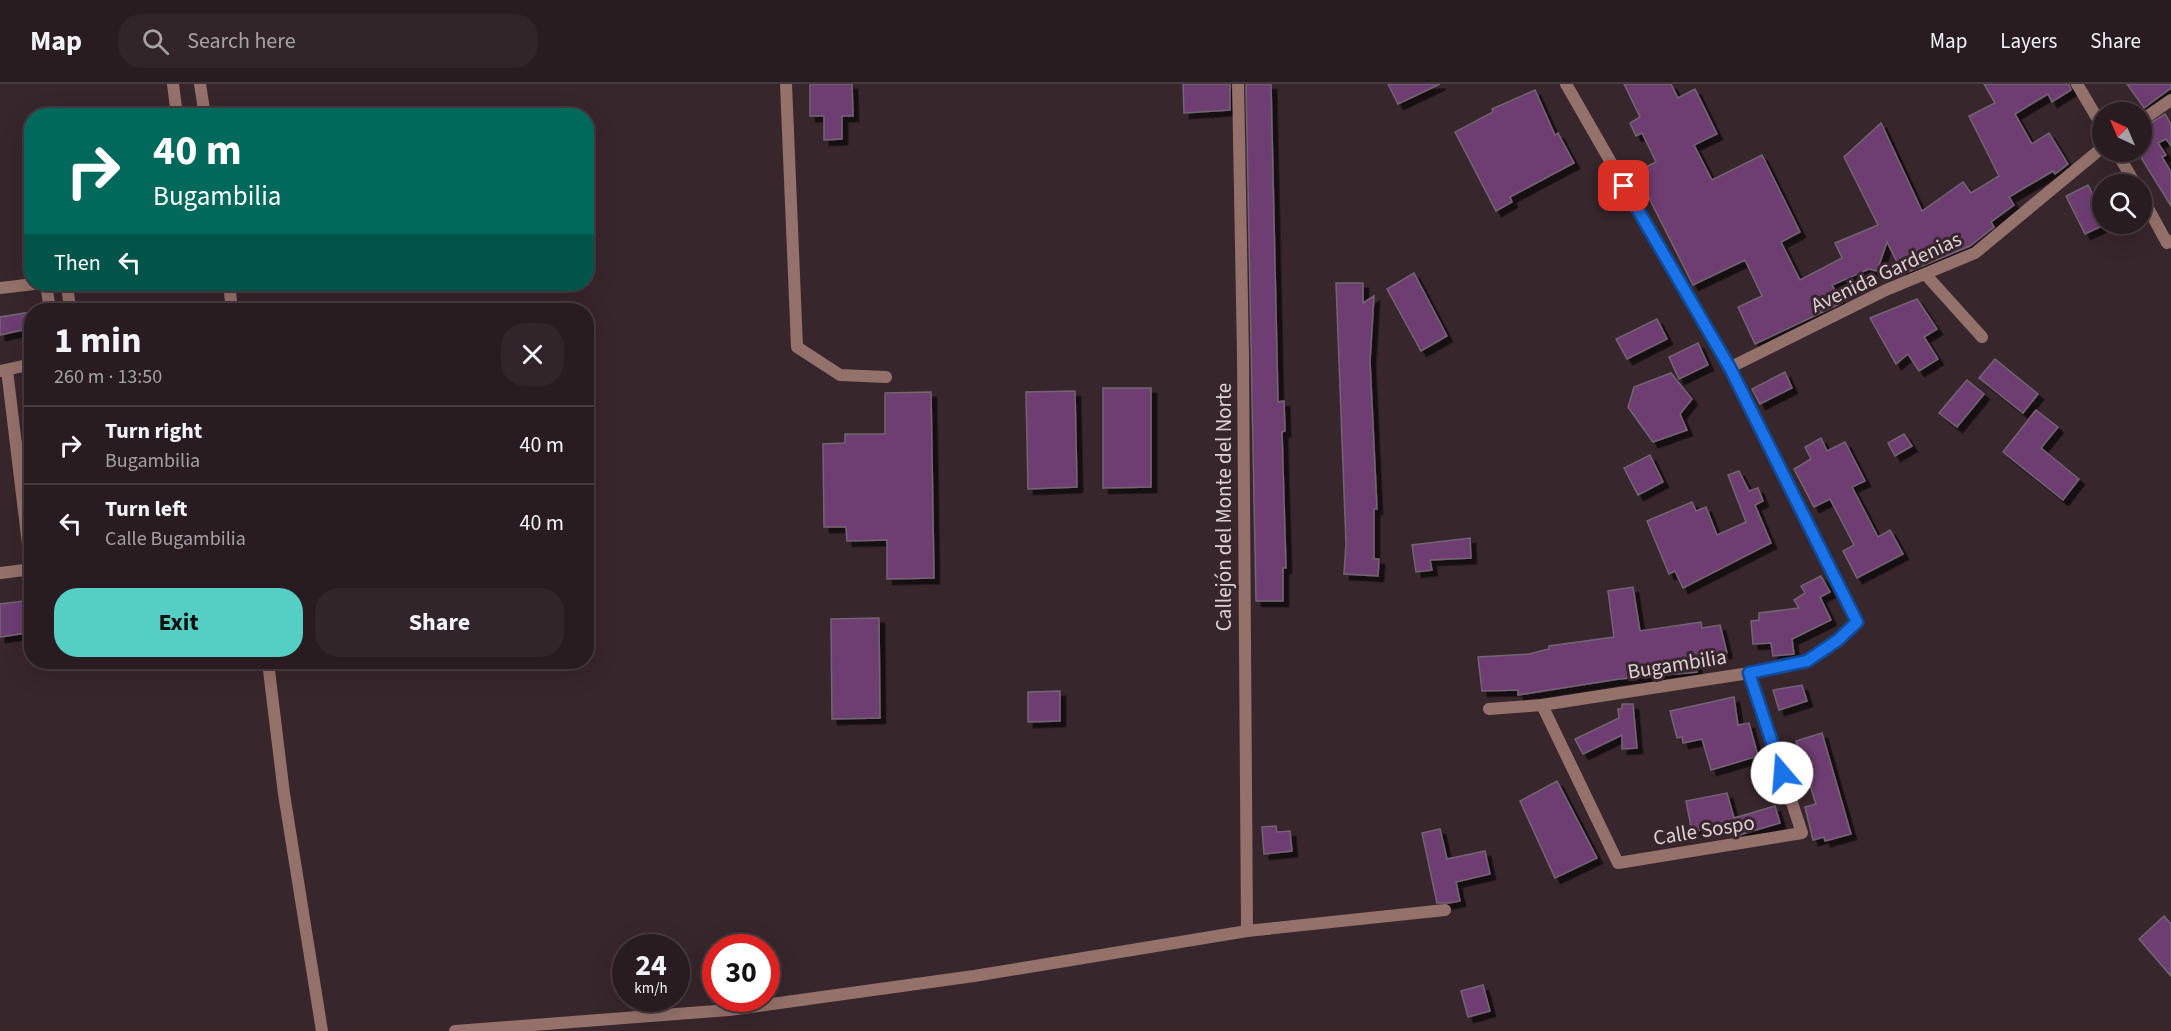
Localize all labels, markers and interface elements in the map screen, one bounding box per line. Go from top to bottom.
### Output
search box [118,14,538,68]
text: Map [30,21,82,61]
icon: search [139,25,172,58]
text: Search here [187,25,296,57]
text: Map [1930,26,1967,56]
text: Layers [2000,26,2057,56]
text: Share [2090,26,2141,56]
north arrow [2092,102,2152,162]
map controls [2092,102,2152,234]
text: 40 m [153,121,242,181]
icon: right [54,132,132,210]
pin [1598,160,1649,211]
icon: arrive [1607,169,1640,202]
button: search [2092,174,2152,234]
text: Bugambilia [153,177,281,216]
street label: Avenida Gardenias [1806,224,1966,320]
icon: left [113,246,146,279]
text: Then [54,247,101,279]
text: 1 min [54,315,142,366]
button: close [501,323,564,386]
text: 260 m · 13:50 [54,363,162,391]
street label: Callejón del Monte del Norte [1209,383,1239,631]
text: Turn right [105,415,202,447]
icon: right [54,429,87,462]
text: 40 m [519,429,564,461]
text: Bugambilia [105,447,200,475]
text: Turn left [105,493,187,525]
icon: left [54,507,87,540]
text: 40 m [519,507,564,539]
text: Calle Bugambilia [105,525,246,553]
button: Exit [54,588,303,657]
button: Share [315,588,564,657]
street label: Bugambilia [1625,641,1729,687]
position arrow [1750,741,1814,805]
street label: Calle Sospo [1651,807,1757,853]
speed limit sign: 30 [702,934,780,1012]
text: 24 [635,944,667,987]
text: km/h [634,978,668,999]

